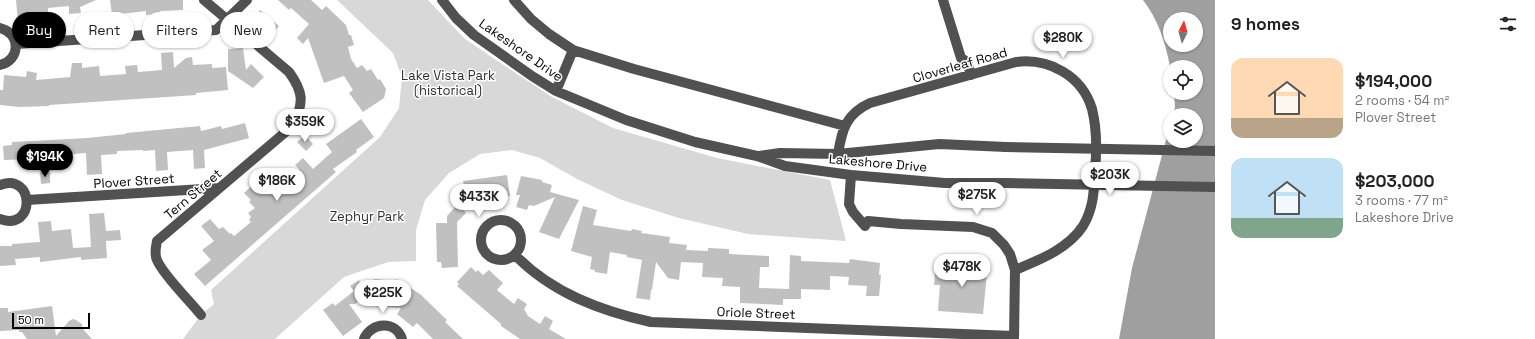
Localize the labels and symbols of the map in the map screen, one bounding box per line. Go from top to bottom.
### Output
north arrow [1163,12,1203,52]
street label: Lakeshore Drive [476,15,566,85]
pin: $280K [1035,25,1091,59]
street label: Cloverleaf Road [911,43,1009,87]
park label: Lake Vista Park (historical) [401,67,495,99]
pin: $359K [277,109,333,143]
pin: $194K [17,144,73,178]
street label: Lakeshore Drive [828,150,928,176]
pin: $203K [1082,162,1138,196]
street label: Tern Street [161,165,225,223]
pin: $186K [249,168,305,202]
street label: Plover Street [93,170,175,192]
pin: $275K [949,182,1005,216]
pin: $433K [451,184,507,218]
park label: Zephyr Park [330,208,404,225]
pin: $478K [934,254,990,288]
pin: $225K [355,280,411,314]
street label: Oriole Street [716,303,796,323]
scale bar [12,311,90,330]

